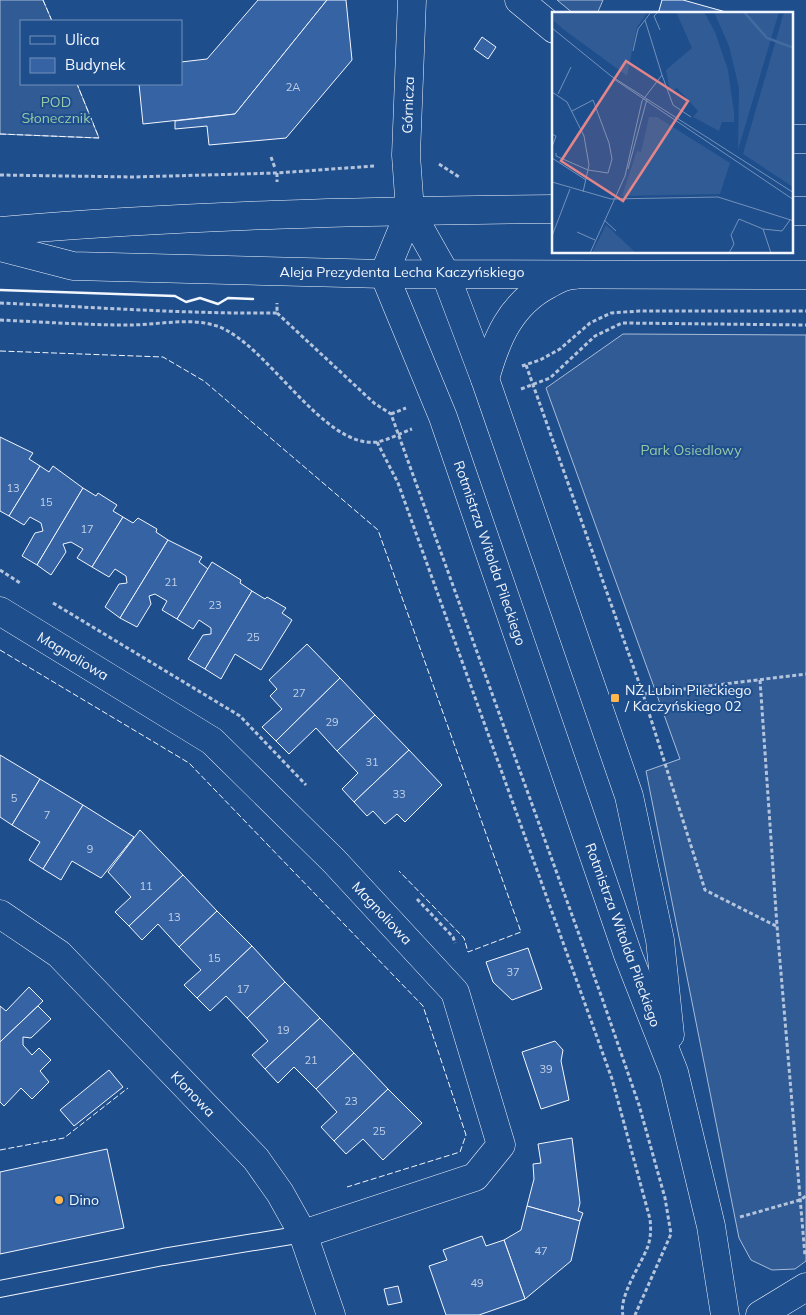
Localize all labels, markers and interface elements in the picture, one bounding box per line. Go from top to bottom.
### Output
inset map [552,12,794,254]
legend [20,20,182,85]
text: Ulica [65,30,99,49]
text: Budynek [65,55,126,74]
street label: Górnicza [398,76,418,134]
house number: 2A [286,80,300,94]
park label: POD Słonecznik [22,93,91,127]
street label: Aleja Prezydenta Lecha Kaczyńskiego [280,263,524,281]
park label: Park Osiedlowy [640,441,742,459]
street label: Rotmistrza Witolda Pileckiego [450,458,530,648]
house number: 13 [6,481,20,495]
house number: 15 [39,495,53,509]
house number: 17 [80,522,94,536]
house number: 21 [164,575,178,589]
house number: 23 [208,598,222,612]
street label: Magnoliowa [34,628,112,684]
house number: 25 [246,630,260,644]
place label: NŻ Lubin Pileckiego / Kaczyńskiego 02 [624,681,752,715]
house number: 27 [292,686,306,700]
marker: NŻ Lubin Pileckiego / Kaczyńskiego 02 [609,692,621,704]
house number: 29 [325,715,339,729]
house number: 31 [365,755,379,769]
house number: 33 [392,787,406,801]
house number: 5 [11,791,18,805]
house number: 7 [44,808,50,822]
street label: Rotmistrza Witolda Pileckiego [581,841,665,1029]
house number: 9 [87,842,93,856]
street label: Magnoliowa [348,878,416,948]
house number: 11 [139,879,153,893]
house number: 13 [167,910,181,924]
house number: 15 [207,951,221,965]
house number: 37 [506,965,520,979]
house number: 17 [236,982,250,996]
house number: 19 [276,1023,290,1037]
house number: 21 [304,1053,318,1067]
house number: 39 [539,1062,553,1076]
street label: Klonowa [167,1067,219,1121]
house number: 23 [344,1094,358,1108]
house number: 25 [372,1124,386,1138]
place label: Dino [69,1191,99,1209]
marker: Dino [53,1194,65,1206]
house number: 47 [534,1244,548,1258]
house number: 49 [470,1276,484,1290]

